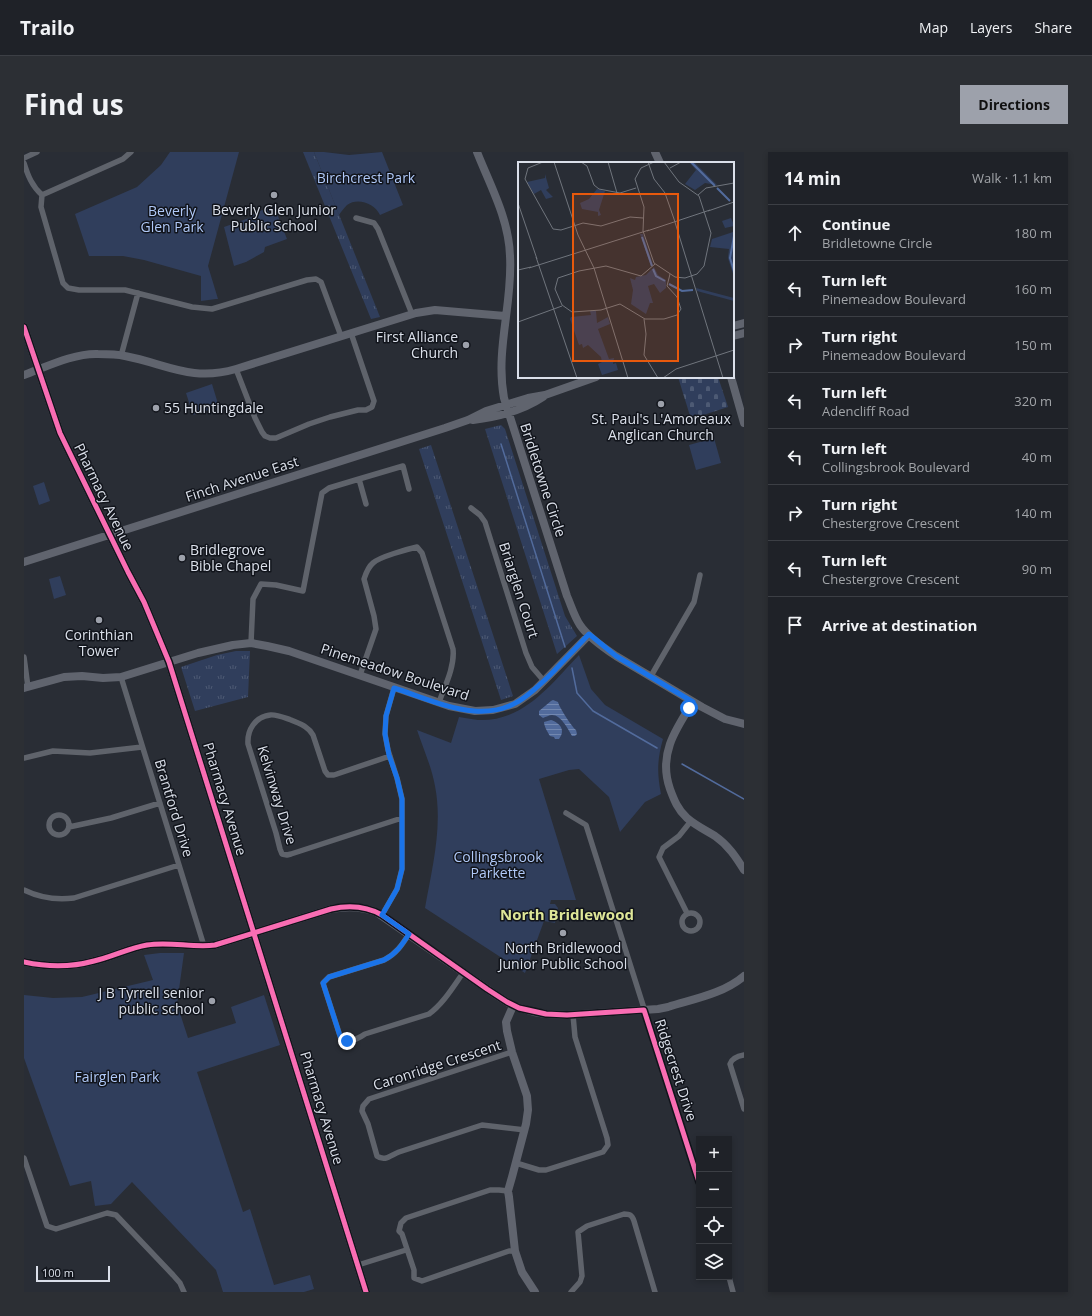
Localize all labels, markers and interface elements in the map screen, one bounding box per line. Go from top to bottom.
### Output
text: Trailo [20,15,74,41]
text: Map [919,18,948,37]
text: Layers [970,18,1012,37]
text: Share [1034,18,1072,37]
text: Find us [24,85,124,123]
button: Directions [960,85,1068,124]
inset map [518,162,734,378]
text: 14 min [784,167,841,190]
park label: Birchcrest Park [317,168,416,187]
text: Walk · 1.1 km [972,169,1052,187]
marker: Beverly Glen Junior Public School [269,190,279,200]
place label: Beverly Glen Junior Public School [212,200,336,235]
park label: Beverly Glen Park [140,201,204,236]
text: Continue [822,214,890,234]
icon: ahead [784,222,806,244]
text: 180 m [1014,224,1052,242]
text: Bridletowne Circle [822,234,932,252]
text: Turn left [822,270,887,290]
icon: left [784,278,806,300]
text: 160 m [1014,280,1052,298]
text: Pinemeadow Boulevard [822,290,966,308]
text: Turn right [822,326,897,346]
place label: First Alliance Church [376,327,458,362]
icon: right [784,334,806,356]
text: 150 m [1014,336,1052,354]
marker: First Alliance Church [461,340,471,350]
text: Pinemeadow Boulevard [822,346,966,364]
text: Turn left [822,382,887,402]
icon: left [784,390,806,412]
text: 320 m [1014,392,1052,410]
place label: 55 Huntingdale [164,398,264,417]
marker: St. Paul's L'Amoreaux Anglican Church [656,399,666,409]
text: Adencliff Road [822,402,909,420]
marker: 55 Huntingdale [151,403,161,413]
place label: St. Paul's L'Amoreaux Anglican Church [591,409,731,444]
street label: Bridletowne Circle [516,420,571,539]
text: Turn left [822,438,887,458]
street label: Pharmacy Avenue [70,440,139,554]
icon: left [784,446,806,468]
text: 40 m [1022,448,1052,466]
street label: Finch Avenue East [183,451,301,506]
text: Collingsbrook Boulevard [822,458,970,476]
text: Turn right [822,494,897,514]
icon: right [784,502,806,524]
text: 140 m [1014,504,1052,522]
text: Chestergrove Crescent [822,514,959,532]
place label: Bridlegrove Bible Chapel [190,540,271,575]
street label: Briarglen Court [495,540,544,640]
text: Turn left [822,550,887,570]
marker: Bridlegrove Bible Chapel [177,553,187,563]
icon: left [784,558,806,580]
text: 90 m [1022,560,1052,578]
text: Chestergrove Crescent [822,570,959,588]
icon: arrive [784,614,806,636]
marker: Corinthian Tower [94,615,104,625]
text: Arrive at destination [822,615,977,635]
place label: Corinthian Tower [65,625,133,660]
street label: Pinemeadow Boulevard [319,639,472,705]
route start [680,699,698,717]
street label: Pharmacy Avenue [199,740,252,858]
street label: Kelvinway Drive [253,743,302,847]
street label: Brantford Drive [151,757,198,859]
park label: Collingsbrook Parkette [453,847,543,882]
district label: North Bridlewood [500,904,634,924]
marker: North Bridlewood Junior Public School [558,928,568,938]
place label: North Bridlewood Junior Public School [497,938,627,973]
place label: J B Tyrrell senior public school [96,983,204,1018]
marker: J B Tyrrell senior public school [207,996,217,1006]
street label: Ridgecrest Drive [651,1016,702,1123]
route end [338,1032,356,1050]
street label: Caronridge Crescent [370,1035,503,1094]
street label: Pharmacy Avenue [296,1049,349,1167]
park label: Fairglen Park [75,1067,160,1086]
map controls [696,1136,732,1280]
button: + [696,1136,732,1172]
button: − [696,1172,732,1208]
button: locate [696,1208,732,1244]
button: layers [696,1244,732,1280]
scale bar [36,1264,110,1283]
text: 100 m [42,1265,74,1280]

